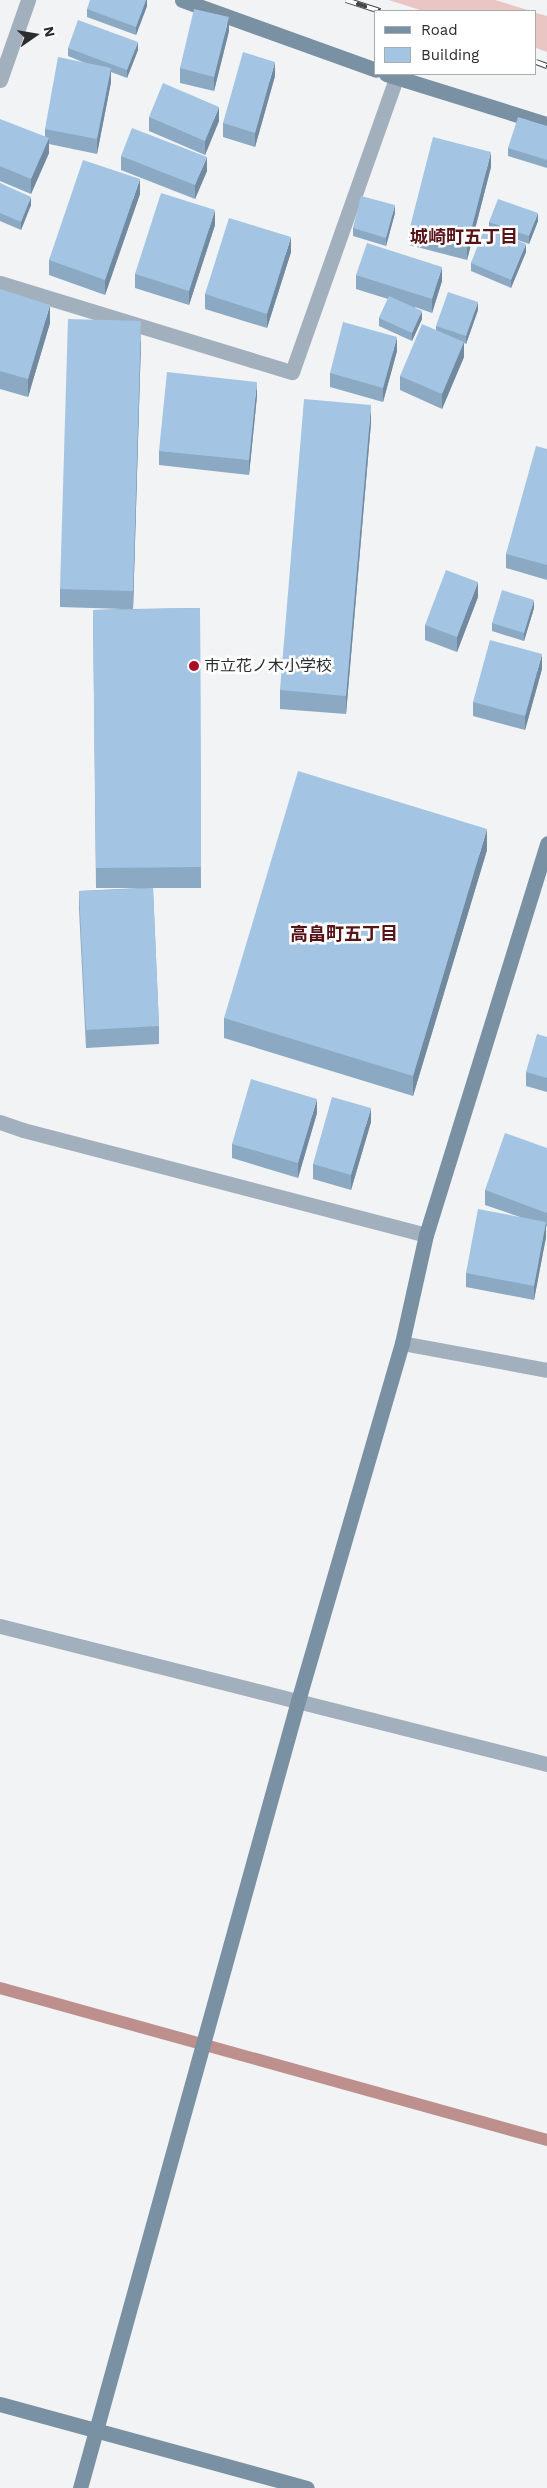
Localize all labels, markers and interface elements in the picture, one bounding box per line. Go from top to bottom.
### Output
north arrow [10,10,60,60]
legend [374,10,537,75]
text: Road [421,21,458,39]
text: N [41,25,59,38]
text: Building [421,46,479,64]
district label: 城崎町五丁目 [410,226,518,248]
place label: 市立花ノ木小学校 [204,656,332,676]
marker: 市立花ノ木小学校 [188,660,200,672]
district label: 高畠町五丁目 [290,923,398,945]

